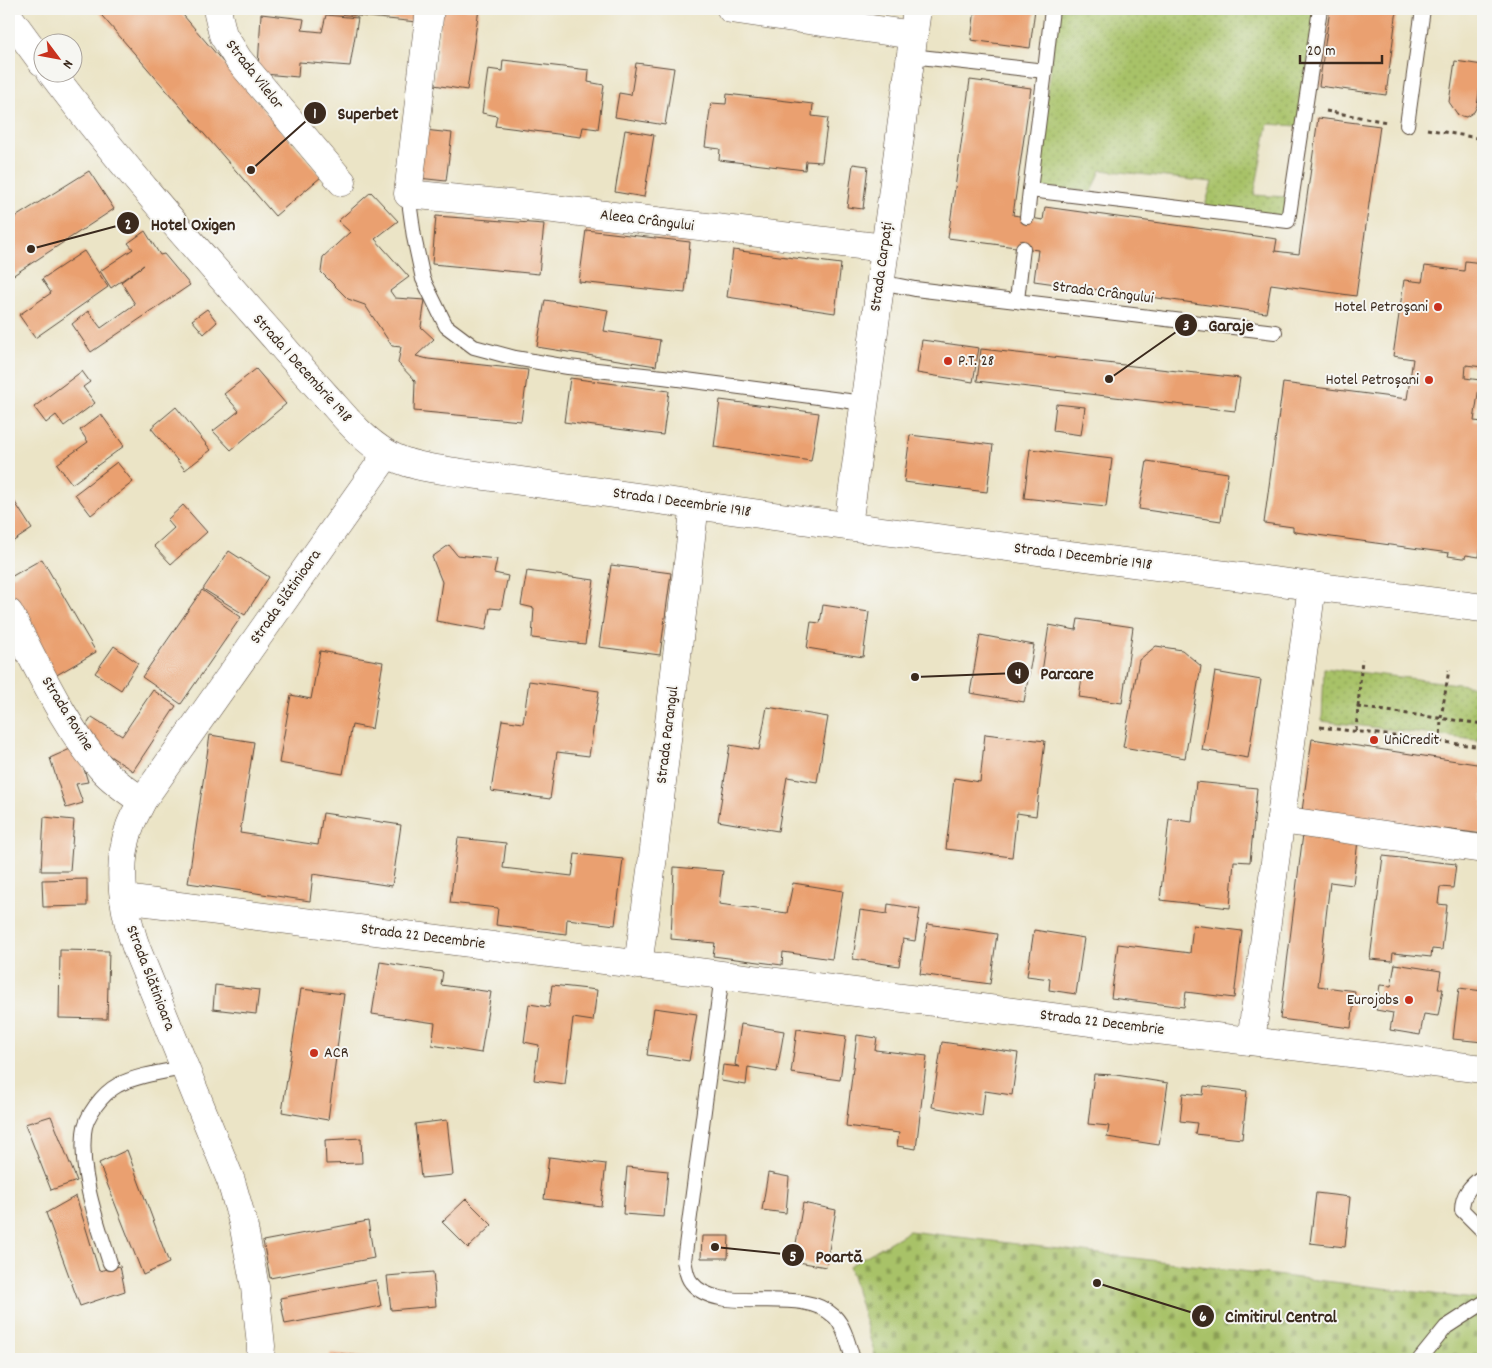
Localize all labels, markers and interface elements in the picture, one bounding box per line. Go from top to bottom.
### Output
north arrow [32,32,82,82]
scale bar [1300,32,1382,64]
street label: Strada Vilelor [219,35,289,115]
text: 20 m [1307,41,1335,63]
text: N [57,56,78,72]
callout: Superbet [302,97,408,130]
text: Superbet [338,103,399,128]
text: 1 [313,104,317,126]
street label: Aleea Crângului [599,204,695,238]
callout: Hotel Oxigen [115,207,245,240]
text: Hotel Oxigen [151,214,235,239]
text: 2 [125,215,131,237]
street label: Strada Carpați [864,221,900,313]
street label: Strada Crângului [1051,275,1155,311]
place label: Hotel Petroşani [1334,296,1428,319]
marker: Hotel Petroşani [1432,301,1444,313]
callout: Garaje [1173,308,1264,341]
street label: Strada 1 Decembrie 1918 [247,310,357,428]
text: Garaje [1208,315,1254,340]
text: 3 [1183,316,1190,338]
place label: P.T. 28 [958,350,994,373]
marker: P.T. 28 [942,355,954,367]
place label: Hotel Petroșani [1325,369,1419,392]
marker: Hotel Petroșani [1423,374,1435,386]
street label: Strada 1 Decembrie 1918 [611,482,753,524]
street label: Strada 1 Decembrie 1918 [1012,537,1154,577]
street label: Strada Slătinioara [245,544,328,649]
callout: Parcare [1005,657,1104,690]
text: Parcare [1040,663,1094,688]
text: 4 [1015,664,1021,686]
street label: Strada Rovine [35,672,99,756]
street label: Strada Parangul [651,685,685,785]
place label: UniCredit [1384,729,1439,752]
marker: UniCredit [1368,734,1380,746]
street label: Strada 22 Decembrie [359,918,487,956]
street label: Strada Slătinioara [119,922,181,1034]
place label: Eurojobs [1347,989,1399,1012]
marker: Eurojobs [1403,994,1415,1006]
street label: Strada 22 Decembrie [1038,1004,1166,1042]
place label: ACR [324,1042,349,1065]
marker: ACR [308,1047,320,1059]
callout: Poartă [781,1239,873,1272]
text: Poartă [816,1246,863,1271]
text: 5 [790,1247,797,1269]
callout: Cimitirul Central [1190,1300,1347,1333]
text: Cimitirul Central [1225,1306,1338,1331]
text: 6 [1199,1307,1207,1329]

